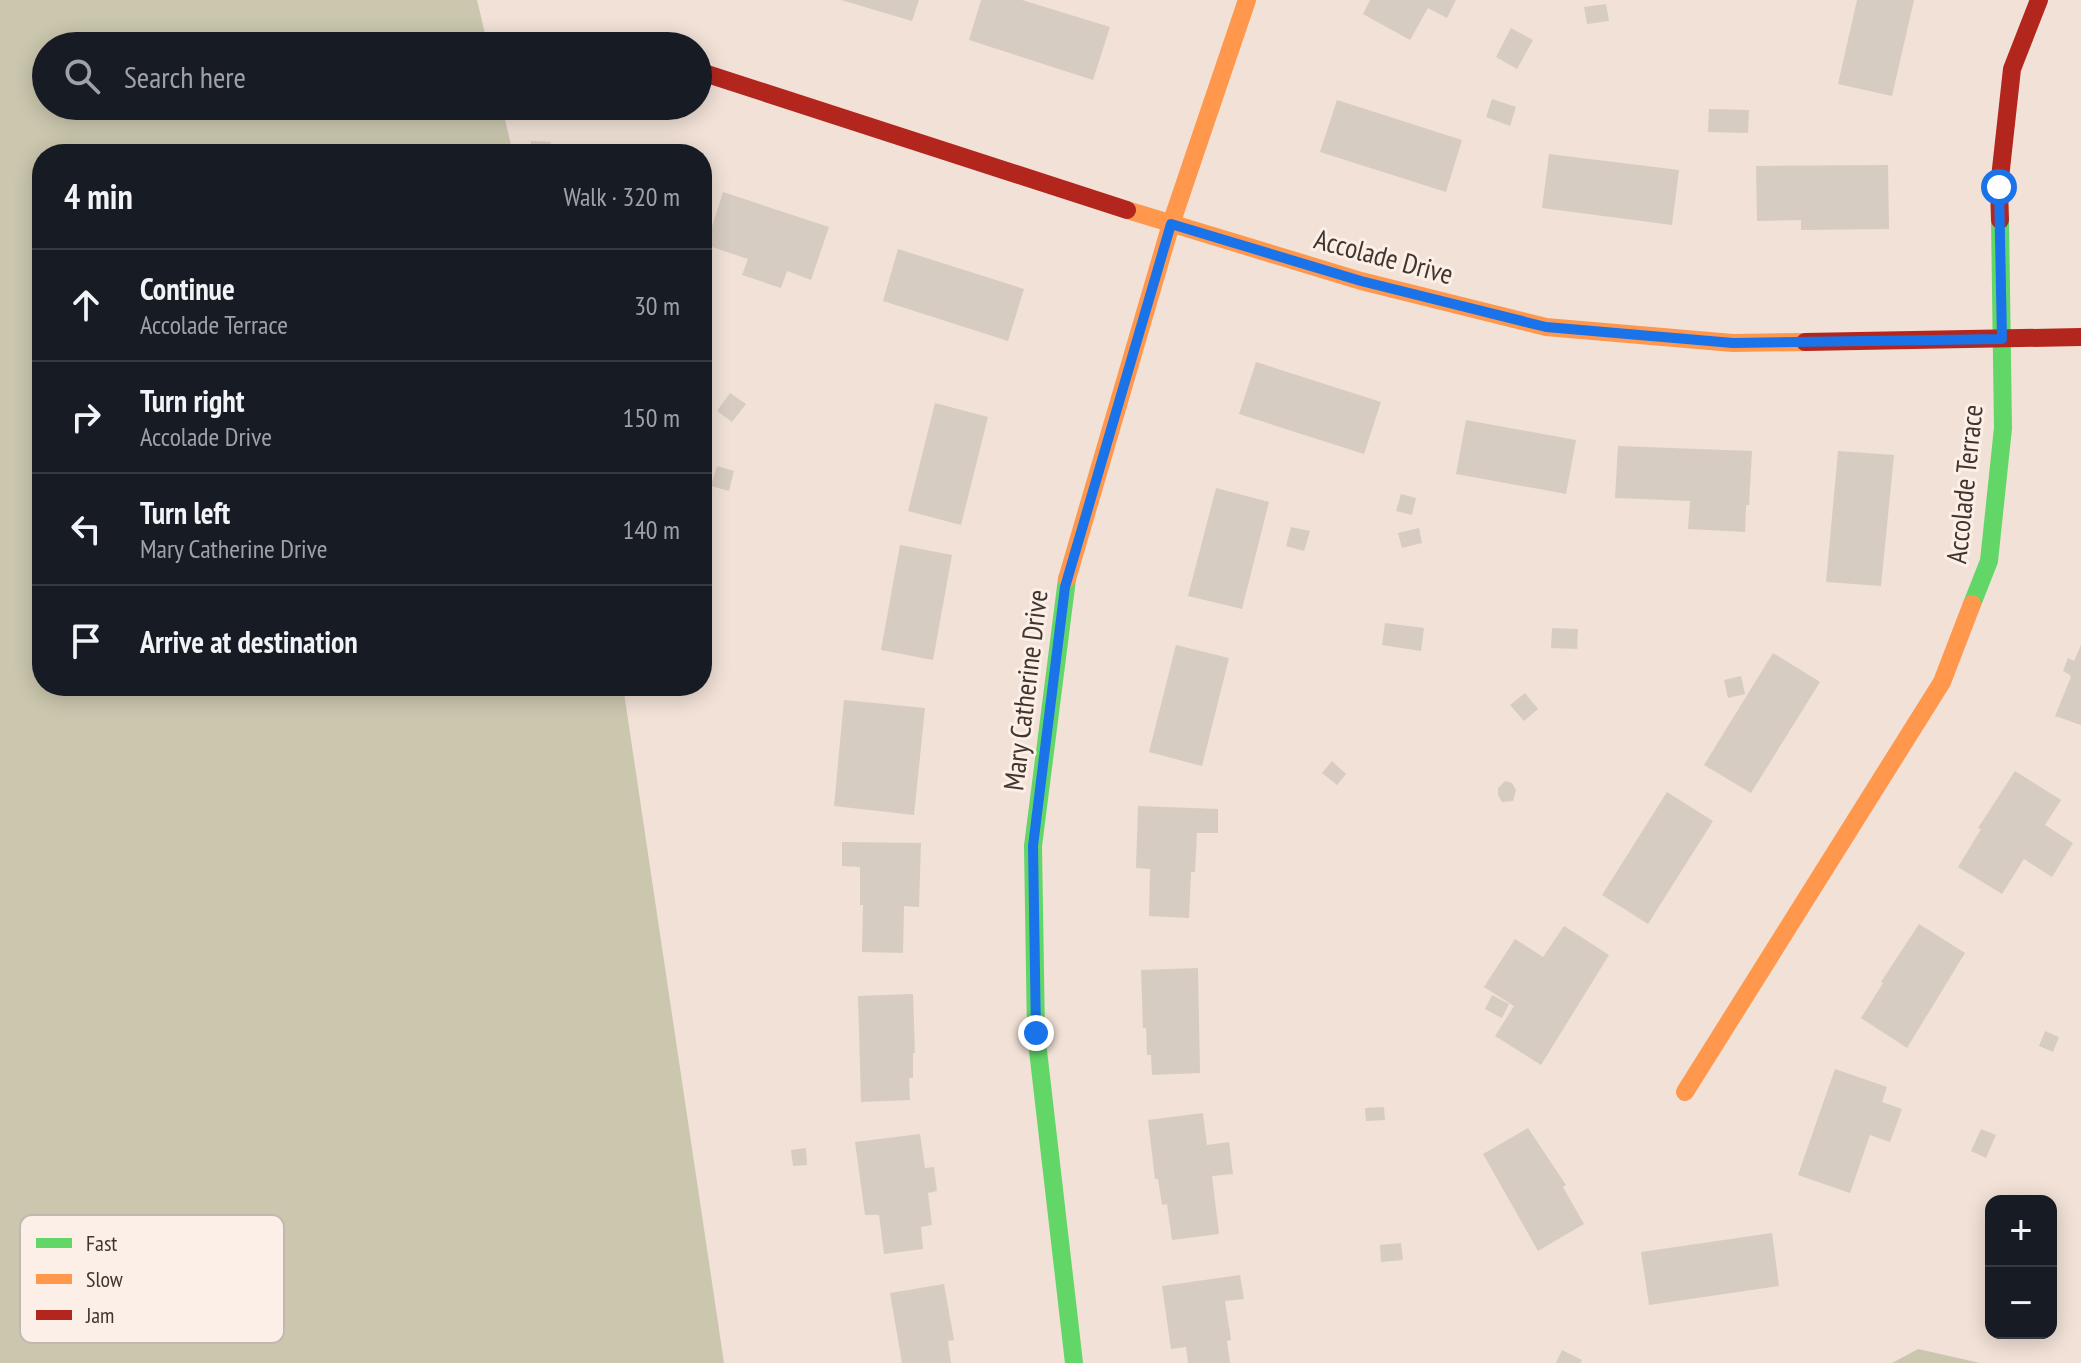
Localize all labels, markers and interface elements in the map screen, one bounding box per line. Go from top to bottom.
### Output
search box [32,32,712,120]
icon: search [60,54,104,98]
text: Search here [124,57,246,96]
route start [1981,169,2017,205]
text: 4 min [64,174,133,218]
text: Walk · 320 m [563,180,680,213]
street label: Accolade Drive [1311,220,1457,292]
text: Continue [140,269,235,308]
icon: ahead [64,283,108,327]
text: 30 m [634,289,680,322]
text: Accolade Terrace [140,308,288,341]
text: Turn right [140,381,244,420]
icon: right [64,395,108,439]
text: 150 m [622,401,680,434]
street label: Accolade Terrace [1937,403,1991,565]
text: Accolade Drive [140,420,272,453]
text: Turn left [140,493,230,532]
icon: left [64,507,108,551]
text: 140 m [622,513,680,546]
text: Mary Catherine Drive [140,532,328,565]
street label: Mary Catherine Drive [994,587,1056,793]
icon: arrive [64,619,108,663]
text: Arrive at destination [140,622,358,661]
route end [1018,1015,1054,1051]
map controls [1985,1195,2057,1339]
button: + [1985,1195,2057,1267]
legend [20,1215,284,1343]
text: Fast [86,1229,117,1257]
text: Slow [86,1265,123,1293]
button: − [1985,1267,2057,1339]
text: Jam [85,1301,114,1329]

